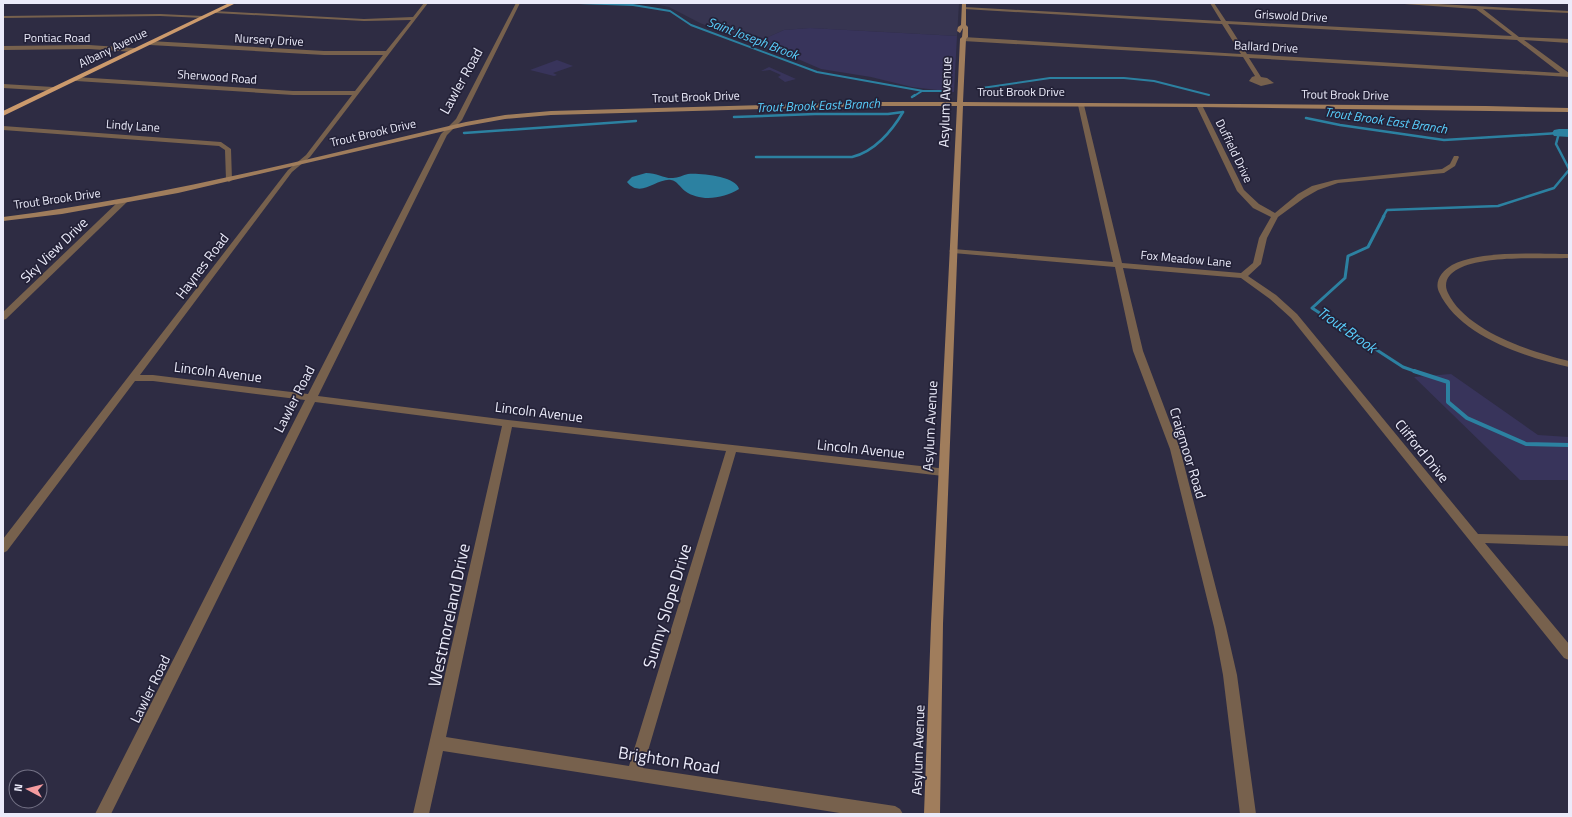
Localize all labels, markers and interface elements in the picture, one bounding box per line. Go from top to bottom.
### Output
street label: Griswold Drive [1254,4,1328,27]
water label: Saint Joseph Brook [704,11,804,65]
street label: Albany Avenue [75,23,150,72]
street label: Pontiac Road [24,28,90,47]
street label: Nursery Drive [234,28,304,51]
street label: Ballard Drive [1233,35,1299,58]
street label: Lawler Road [434,44,487,118]
street label: Asylum Avenue [932,56,957,148]
street label: Sherwood Road [177,64,258,89]
street label: Trout Brook Drive [977,82,1065,101]
street label: Trout Brook Drive [1301,84,1389,105]
street label: Trout Brook Drive [652,85,740,108]
water label: Trout Brook East Branch [756,93,881,117]
water label: Trout Brook East Branch [1323,101,1449,139]
street label: Trout Brook Drive [328,113,418,152]
street label: Lindy Lane [106,114,161,137]
street label: Duffield Drive [1211,116,1258,186]
street label: Trout Brook Drive [12,183,102,214]
street label: Sky View Drive [15,212,92,287]
street label: Haynes Road [170,228,233,303]
street label: Fox Meadow Lane [1140,245,1232,272]
water label: Trout Brook [1313,301,1384,360]
street label: Lincoln Avenue [173,356,263,387]
street label: Lawler Road [268,362,319,436]
street label: Asylum Avenue [917,380,942,472]
street label: Lincoln Avenue [494,396,584,427]
street label: Craigmoor Road [1165,405,1212,501]
street label: Clifford Drive [1390,414,1455,487]
street label: Lincoln Avenue [816,433,906,464]
street label: Westmoreland Drive [421,541,477,689]
street label: Sunny Slope Drive [636,541,698,671]
street label: Lawler Road [124,651,175,726]
street label: Asylum Avenue [905,704,930,796]
street label: Brighton Road [616,739,722,781]
north arrow [8,769,48,809]
text: N [10,783,26,793]

